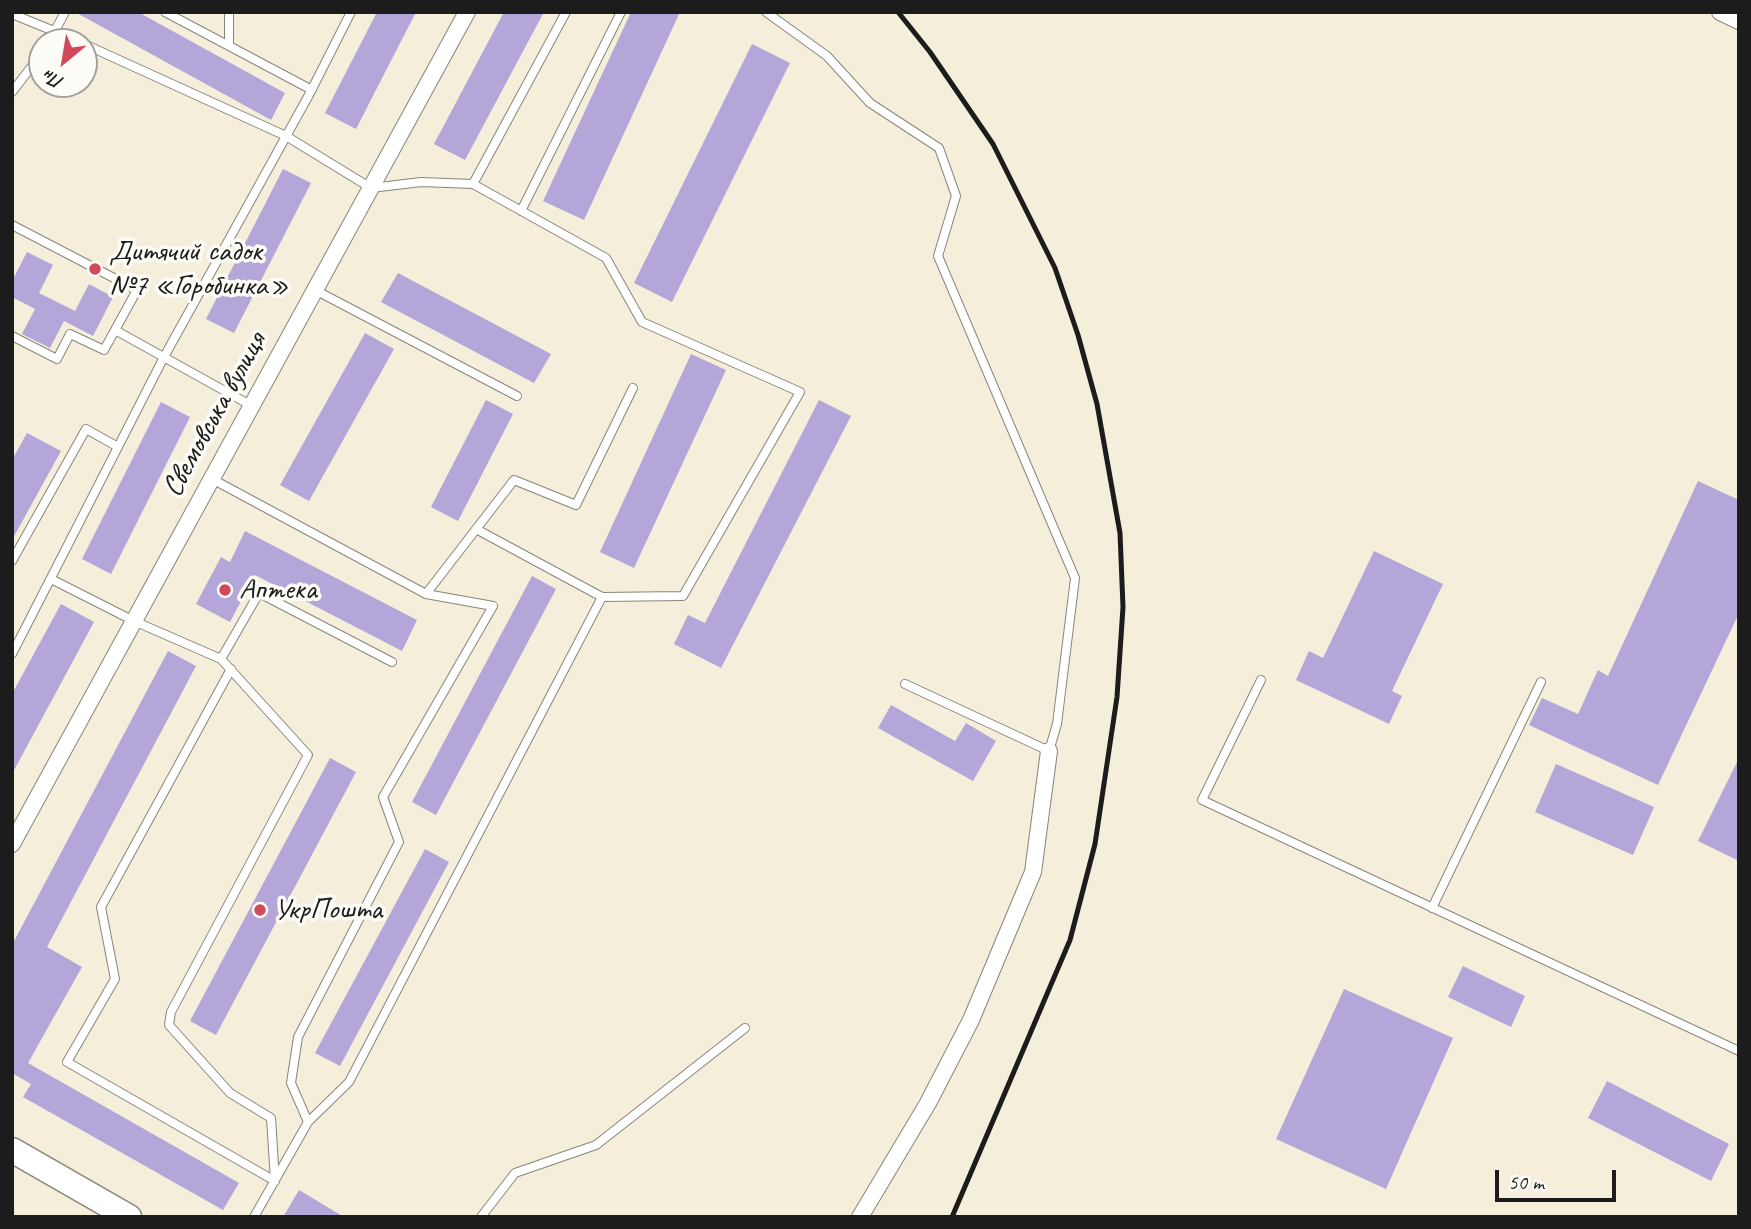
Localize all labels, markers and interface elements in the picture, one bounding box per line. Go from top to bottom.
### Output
north arrow [28,28,98,98]
text: Пн [39,64,68,95]
place label: Дитячий садок №7 «Горобинка» [109,234,289,304]
marker: Дитячий садок №7 «Горобинка» [87,261,103,277]
street label: Свемовська вулиця [155,327,275,503]
place label: Аптека [239,572,317,608]
marker: Аптека [217,582,233,598]
place label: УкрПошта [274,892,382,928]
marker: УкрПошта [252,902,268,918]
scale bar [1499,1156,1620,1200]
text: 50 m [1508,1169,1544,1195]

